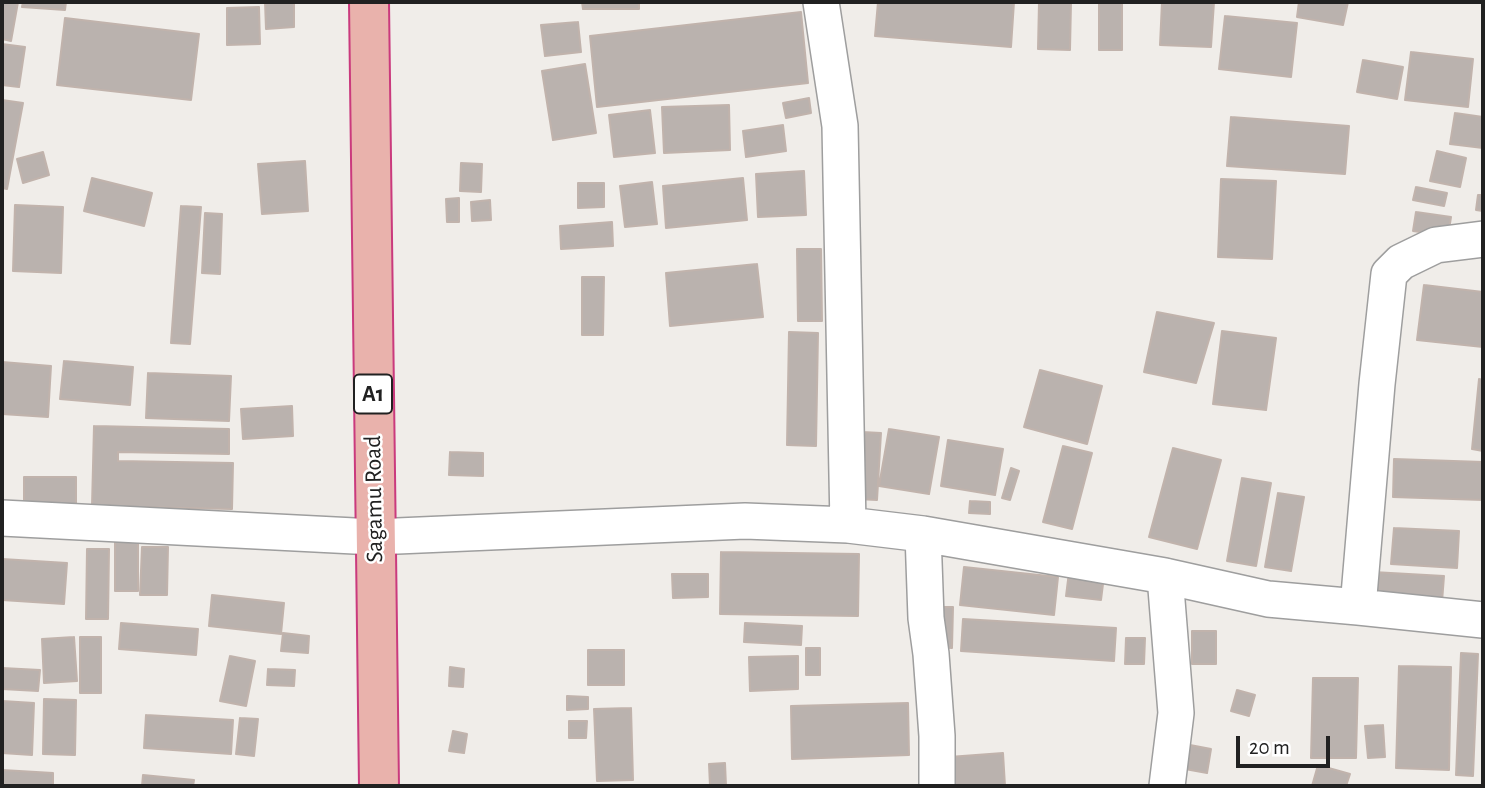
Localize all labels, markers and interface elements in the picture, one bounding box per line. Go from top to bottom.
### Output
road number: A1 [354,374,392,414]
street label: Sagamu Road [358,435,390,563]
scale bar [1240,722,1334,766]
text: 20 m [1249,737,1290,758]

